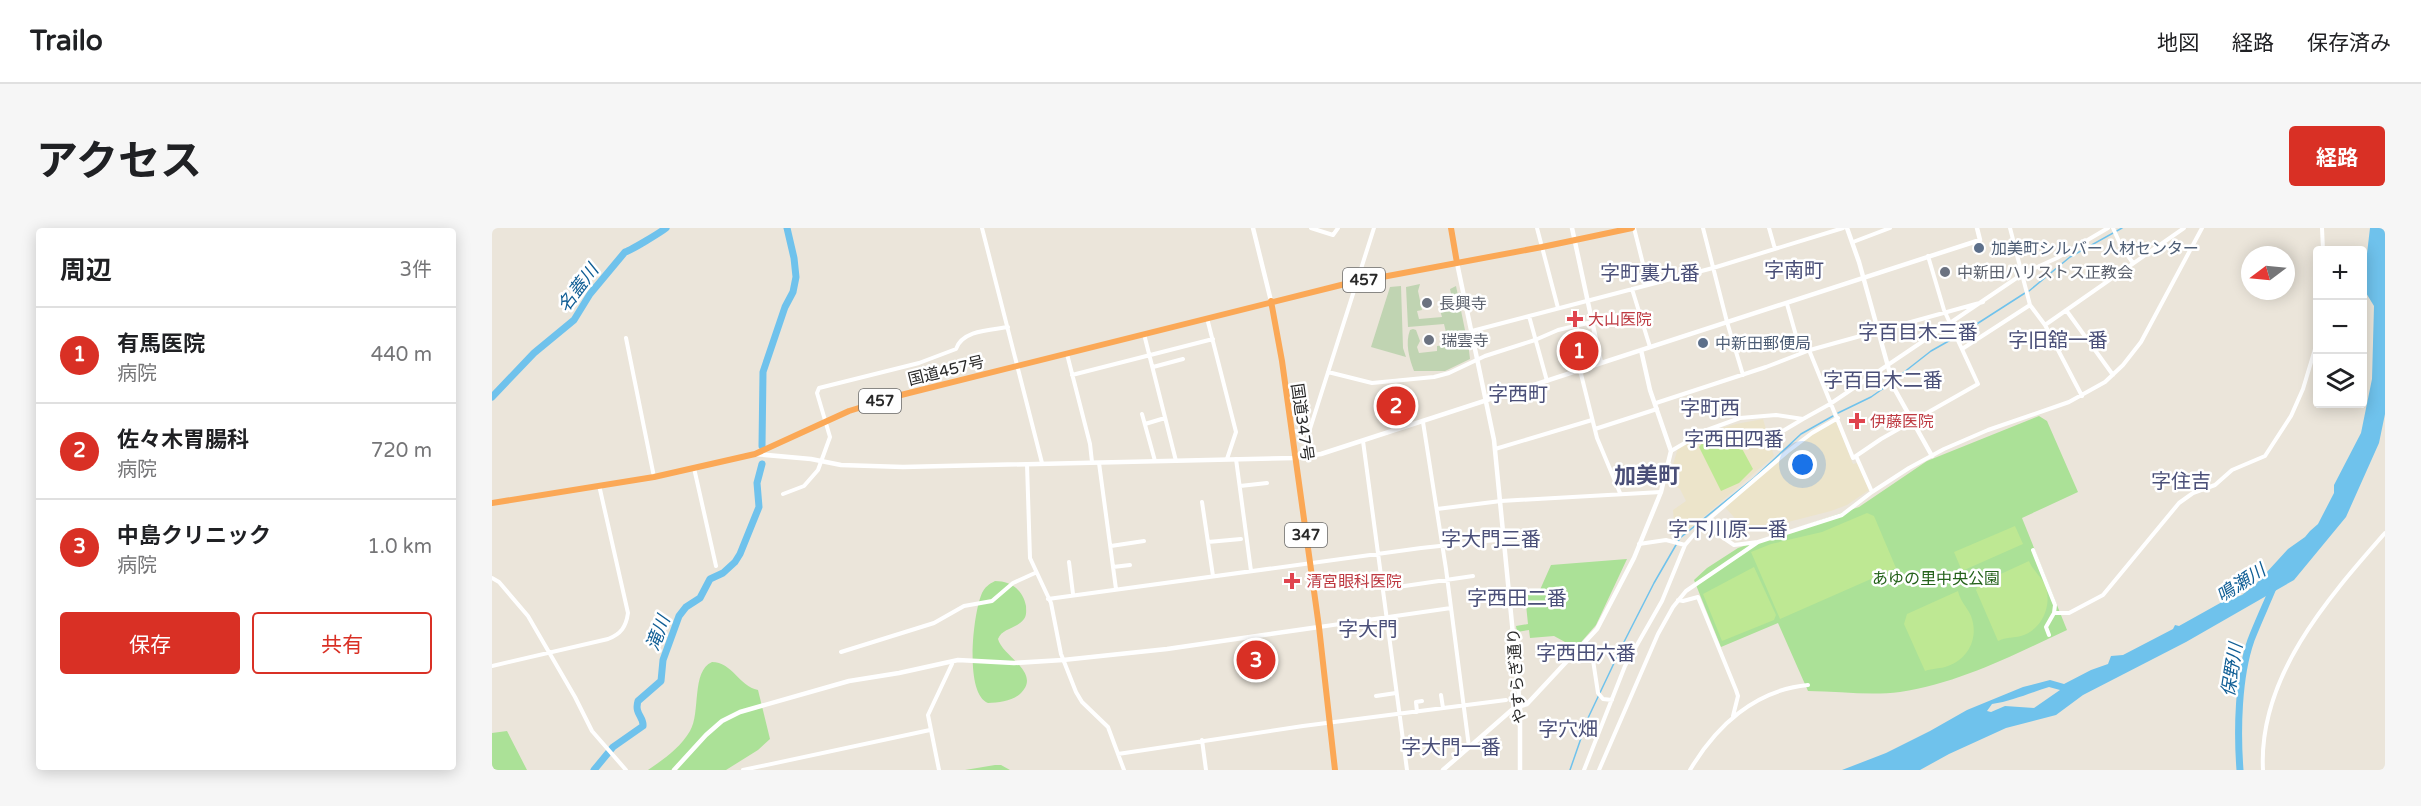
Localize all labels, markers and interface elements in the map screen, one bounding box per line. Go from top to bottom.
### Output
text: Trailo [30,24,103,58]
text: 地図 [2157,31,2199,56]
text: 経路 [2232,31,2274,56]
text: 保存済み [2307,31,2391,56]
button: 経路 [2289,126,2385,186]
text: アクセス [36,136,202,187]
place label: 加美町シルバー人材センター [1991,239,2199,259]
marker: 加美町シルバー人材センター [1972,241,1986,255]
north arrow [2241,246,2295,300]
map controls [2313,246,2367,408]
button: + [2313,246,2367,300]
text: 周辺 [60,255,112,286]
text: 3件 [399,258,432,282]
water label: 名蓋川 [553,258,604,316]
district label: 字南町 [1764,259,1824,283]
district label: 字町裏九番 [1600,262,1700,286]
place label: 中新田ハリストス正教会 [1957,263,2133,283]
marker: 中新田ハリストス正教会 [1938,265,1952,279]
road number: 457 [1343,268,1385,292]
place label: 長興寺 [1439,294,1487,314]
marker: 長興寺 [1420,296,1434,310]
button: − [2313,300,2367,354]
marker: 大山医院 [1566,310,1584,328]
place label: 大山医院 [1588,310,1652,330]
district label: 字百目木三番 [1858,321,1978,345]
pin: 1 [1560,328,1598,374]
district label: 字旧舘一番 [2008,329,2108,353]
text: 有馬医院 [117,331,205,357]
place label: 瑞雲寺 [1441,331,1489,351]
marker: 瑞雲寺 [1422,333,1436,347]
place label: 中新田郵便局 [1715,334,1811,354]
marker: 中新田郵便局 [1696,336,1710,350]
text: 1 [73,343,86,367]
text: 440 m [371,343,432,367]
street label: 国道457号 [906,352,987,390]
button: layers [2313,354,2367,408]
text: 病院 [117,362,157,386]
district label: 字百目木二番 [1823,369,1943,393]
street label: 国道347号 [1287,382,1317,462]
district label: 字西町 [1488,383,1548,407]
pin: 2 [1376,384,1416,429]
road number: 457 [859,389,901,413]
district label: 字町西 [1680,397,1740,421]
marker: 伊藤医院 [1848,412,1866,430]
place label: 伊藤医院 [1870,412,1934,432]
text: 佐々木胃腸科 [117,427,249,453]
district label: 字西田四番 [1684,428,1784,452]
text: 2 [73,439,86,463]
text: 720 m [371,439,432,463]
your location [1788,450,1817,479]
text: 病院 [117,458,157,482]
district label: 加美町 [1614,463,1680,489]
district label: 字住吉 [2151,470,2211,494]
district label: 字下川原一番 [1668,518,1788,542]
text: 中島クリニック [117,523,271,549]
road number: 347 [1285,523,1327,547]
district label: 字大門三番 [1441,528,1541,552]
text: 3 [73,535,86,559]
text: 1.0 km [367,535,432,559]
text: 病院 [117,554,157,578]
water label: 鳴瀬川 [2212,558,2271,607]
park label: あゆの里中央公園 [1872,569,2000,589]
marker: 清宮眼科医院 [1283,572,1301,590]
place label: 清宮眼科医院 [1306,572,1402,592]
district label: 字西田二番 [1467,587,1567,611]
water label: 滝川 [641,610,675,654]
button: 保存 [60,612,240,674]
button: 共有 [252,612,432,674]
district label: 字大門 [1338,618,1398,642]
street label: やすらぎ通り [1504,627,1530,725]
pin: 3 [1236,638,1275,682]
water label: 保野川 [2217,640,2247,698]
district label: 字西田六番 [1536,642,1636,666]
district label: 字穴畑 [1538,718,1598,742]
district label: 字大門一番 [1401,736,1501,760]

